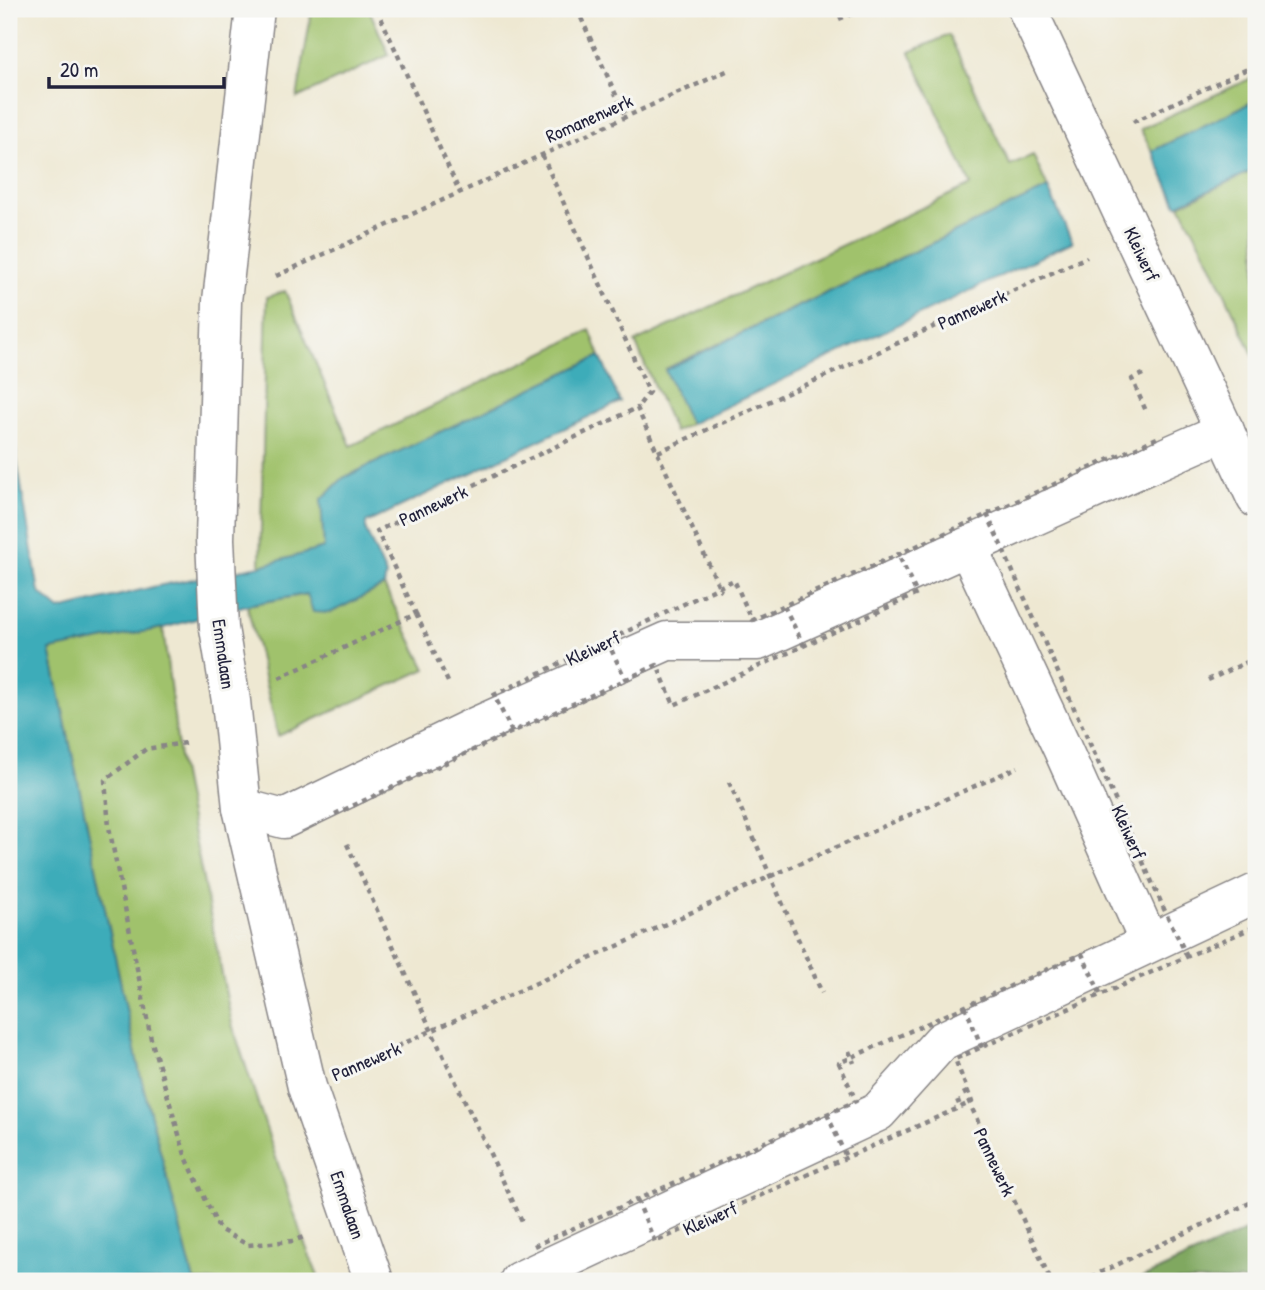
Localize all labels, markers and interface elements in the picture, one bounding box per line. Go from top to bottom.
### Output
scale bar [49,46,224,90]
text: 20 m [60,55,98,84]
street label: Romanenwerk [541,87,637,149]
street label: Kleiwerf [1118,223,1166,286]
street label: Pannewerk [933,282,1011,336]
street label: Pannewerk [394,478,472,532]
street label: Emmalaan [206,617,242,691]
street label: Kleiwerf [562,624,625,672]
street label: Kleiwerf [1105,801,1153,864]
street label: Pannewerk [327,1035,405,1087]
street label: Pannewerk [968,1123,1022,1201]
street label: Emmalaan [324,1168,372,1242]
street label: Kleiwerf [679,1194,742,1242]

